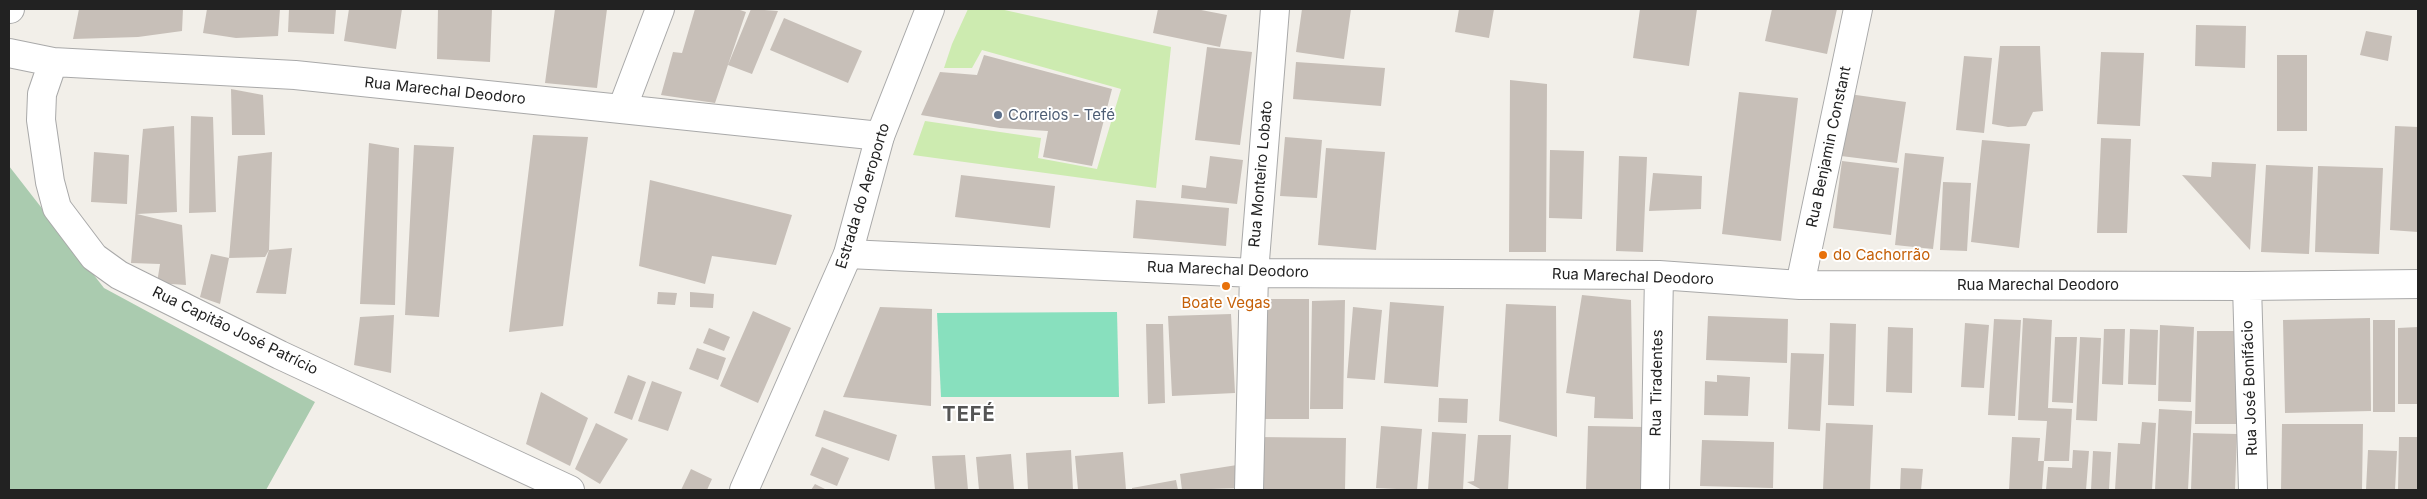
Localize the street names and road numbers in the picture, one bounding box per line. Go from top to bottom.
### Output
street label: Rua Benjamin Constant [1803,65,1855,229]
street label: Rua Marechal Deodoro [363,74,527,108]
street label: Rua Monteiro Lobato [1246,100,1276,248]
street label: Estrada do Aeroporto [832,121,894,271]
street label: Rua Marechal Deodoro [1147,258,1309,282]
street label: Rua Marechal Deodoro [1552,265,1714,289]
street label: Rua Marechal Deodoro [1957,276,2119,294]
street label: Rua Capitão José Patrício [149,283,321,379]
street label: Rua José Bonifácio [2239,320,2261,456]
street label: Rua Tiradentes [1647,329,1667,437]

